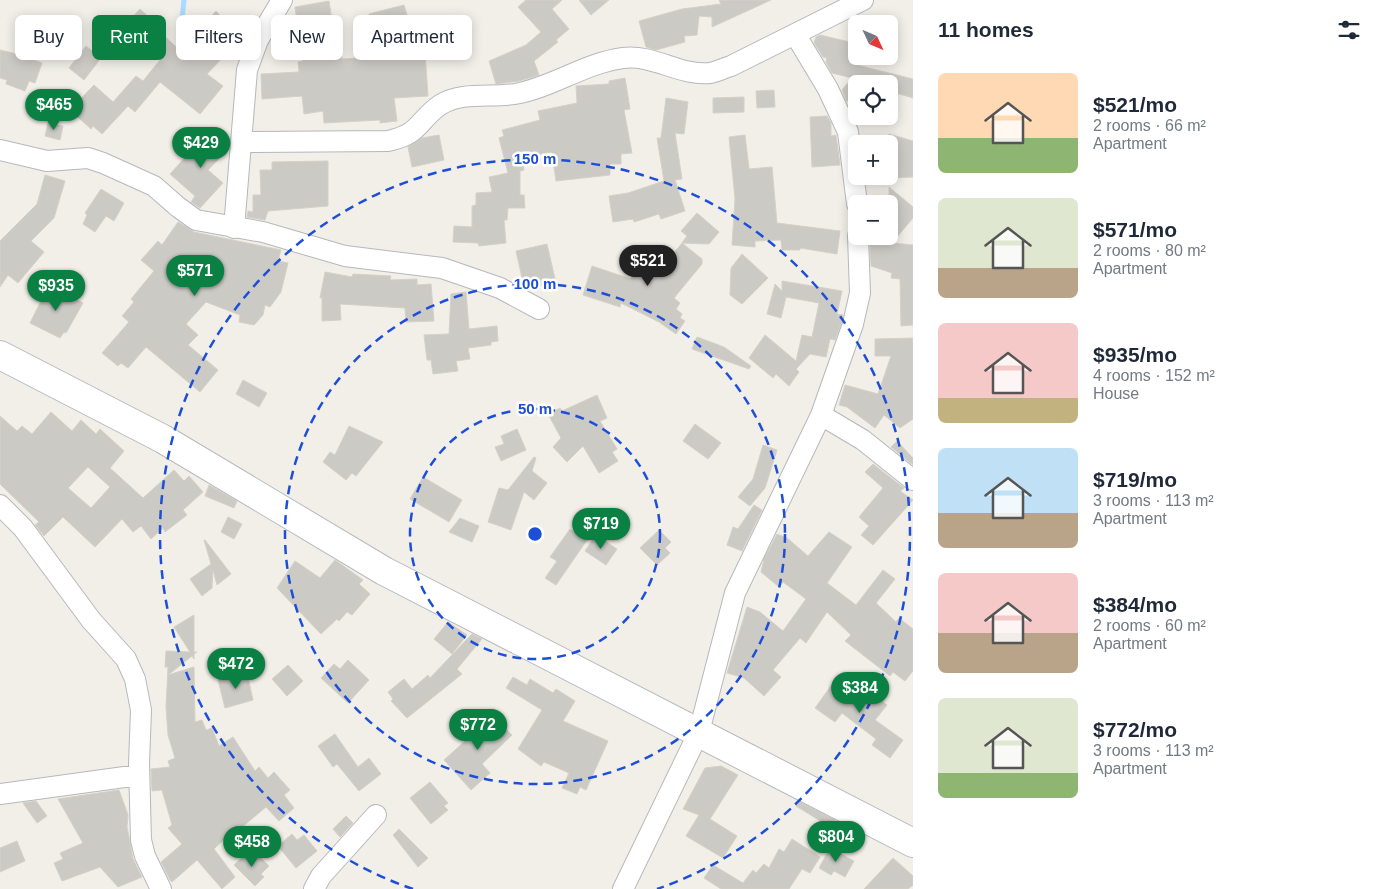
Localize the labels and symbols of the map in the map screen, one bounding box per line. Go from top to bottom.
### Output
north arrow [848,15,898,65]
pin: $465 [24,88,84,131]
pin: $429 [171,126,231,169]
text: 150 m [514,150,556,167]
pin: $521 [618,244,678,287]
pin: $571 [165,254,225,297]
pin: $935 [26,270,86,312]
text: 100 m [514,275,556,292]
text: 50 m [518,400,552,417]
pin: $719 [571,508,631,550]
centre of rings [526,525,544,543]
pin: $472 [206,648,266,690]
pin: $384 [830,672,890,714]
pin: $772 [448,708,508,751]
pin: $804 [806,820,866,863]
pin: $458 [222,826,282,868]

